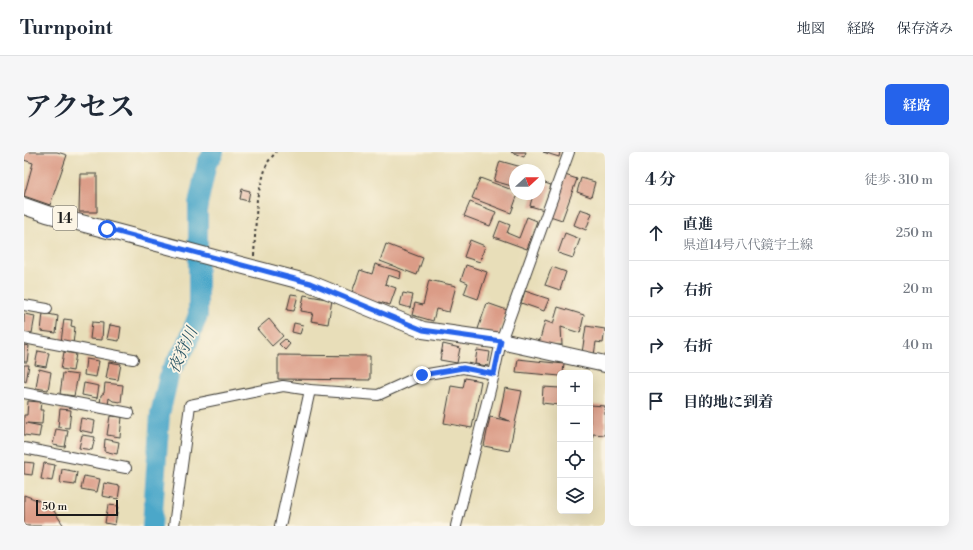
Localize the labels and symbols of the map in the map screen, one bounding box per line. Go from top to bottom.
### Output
north arrow [509,164,545,200]
road number: 14 [53,206,77,230]
route start [98,220,116,238]
water label: 夜狩川 [164,323,203,376]
route end [413,366,431,384]
scale bar [36,498,118,517]

